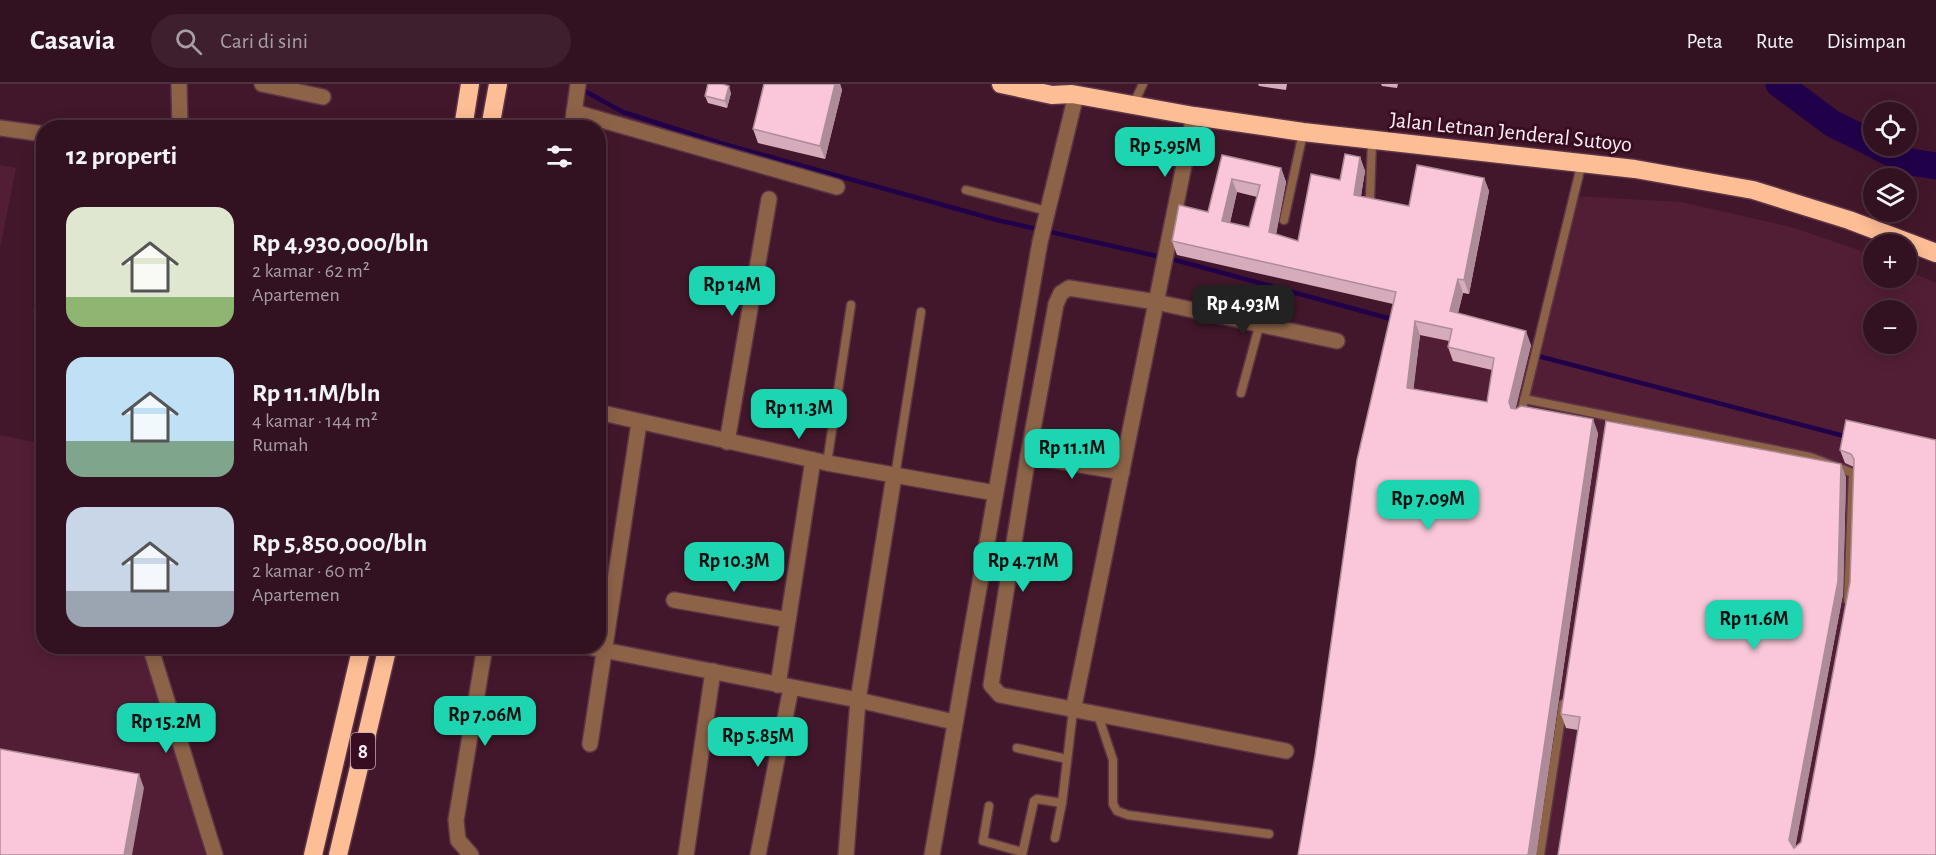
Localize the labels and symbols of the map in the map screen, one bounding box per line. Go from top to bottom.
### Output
street label: Jalan Letnan Jenderal Sutoyo [1389,108,1633,156]
pin: Rp 5.95M [1103,127,1227,178]
pin: Rp 14M [683,266,781,317]
pin: Rp 4.93M [1181,285,1305,336]
pin: Rp 11.3M [737,389,861,440]
pin: Rp 11.1M [1010,429,1134,480]
pin: Rp 7.09M [1366,480,1490,531]
pin: Rp 10.3M [672,542,796,593]
pin: Rp 4.71M [961,542,1085,593]
pin: Rp 11.6M [1692,600,1816,651]
pin: Rp 7.06M [423,696,547,747]
pin: Rp 15.2M [104,703,228,754]
pin: Rp 5.85M [696,717,820,768]
road number: 8 [351,733,375,769]

